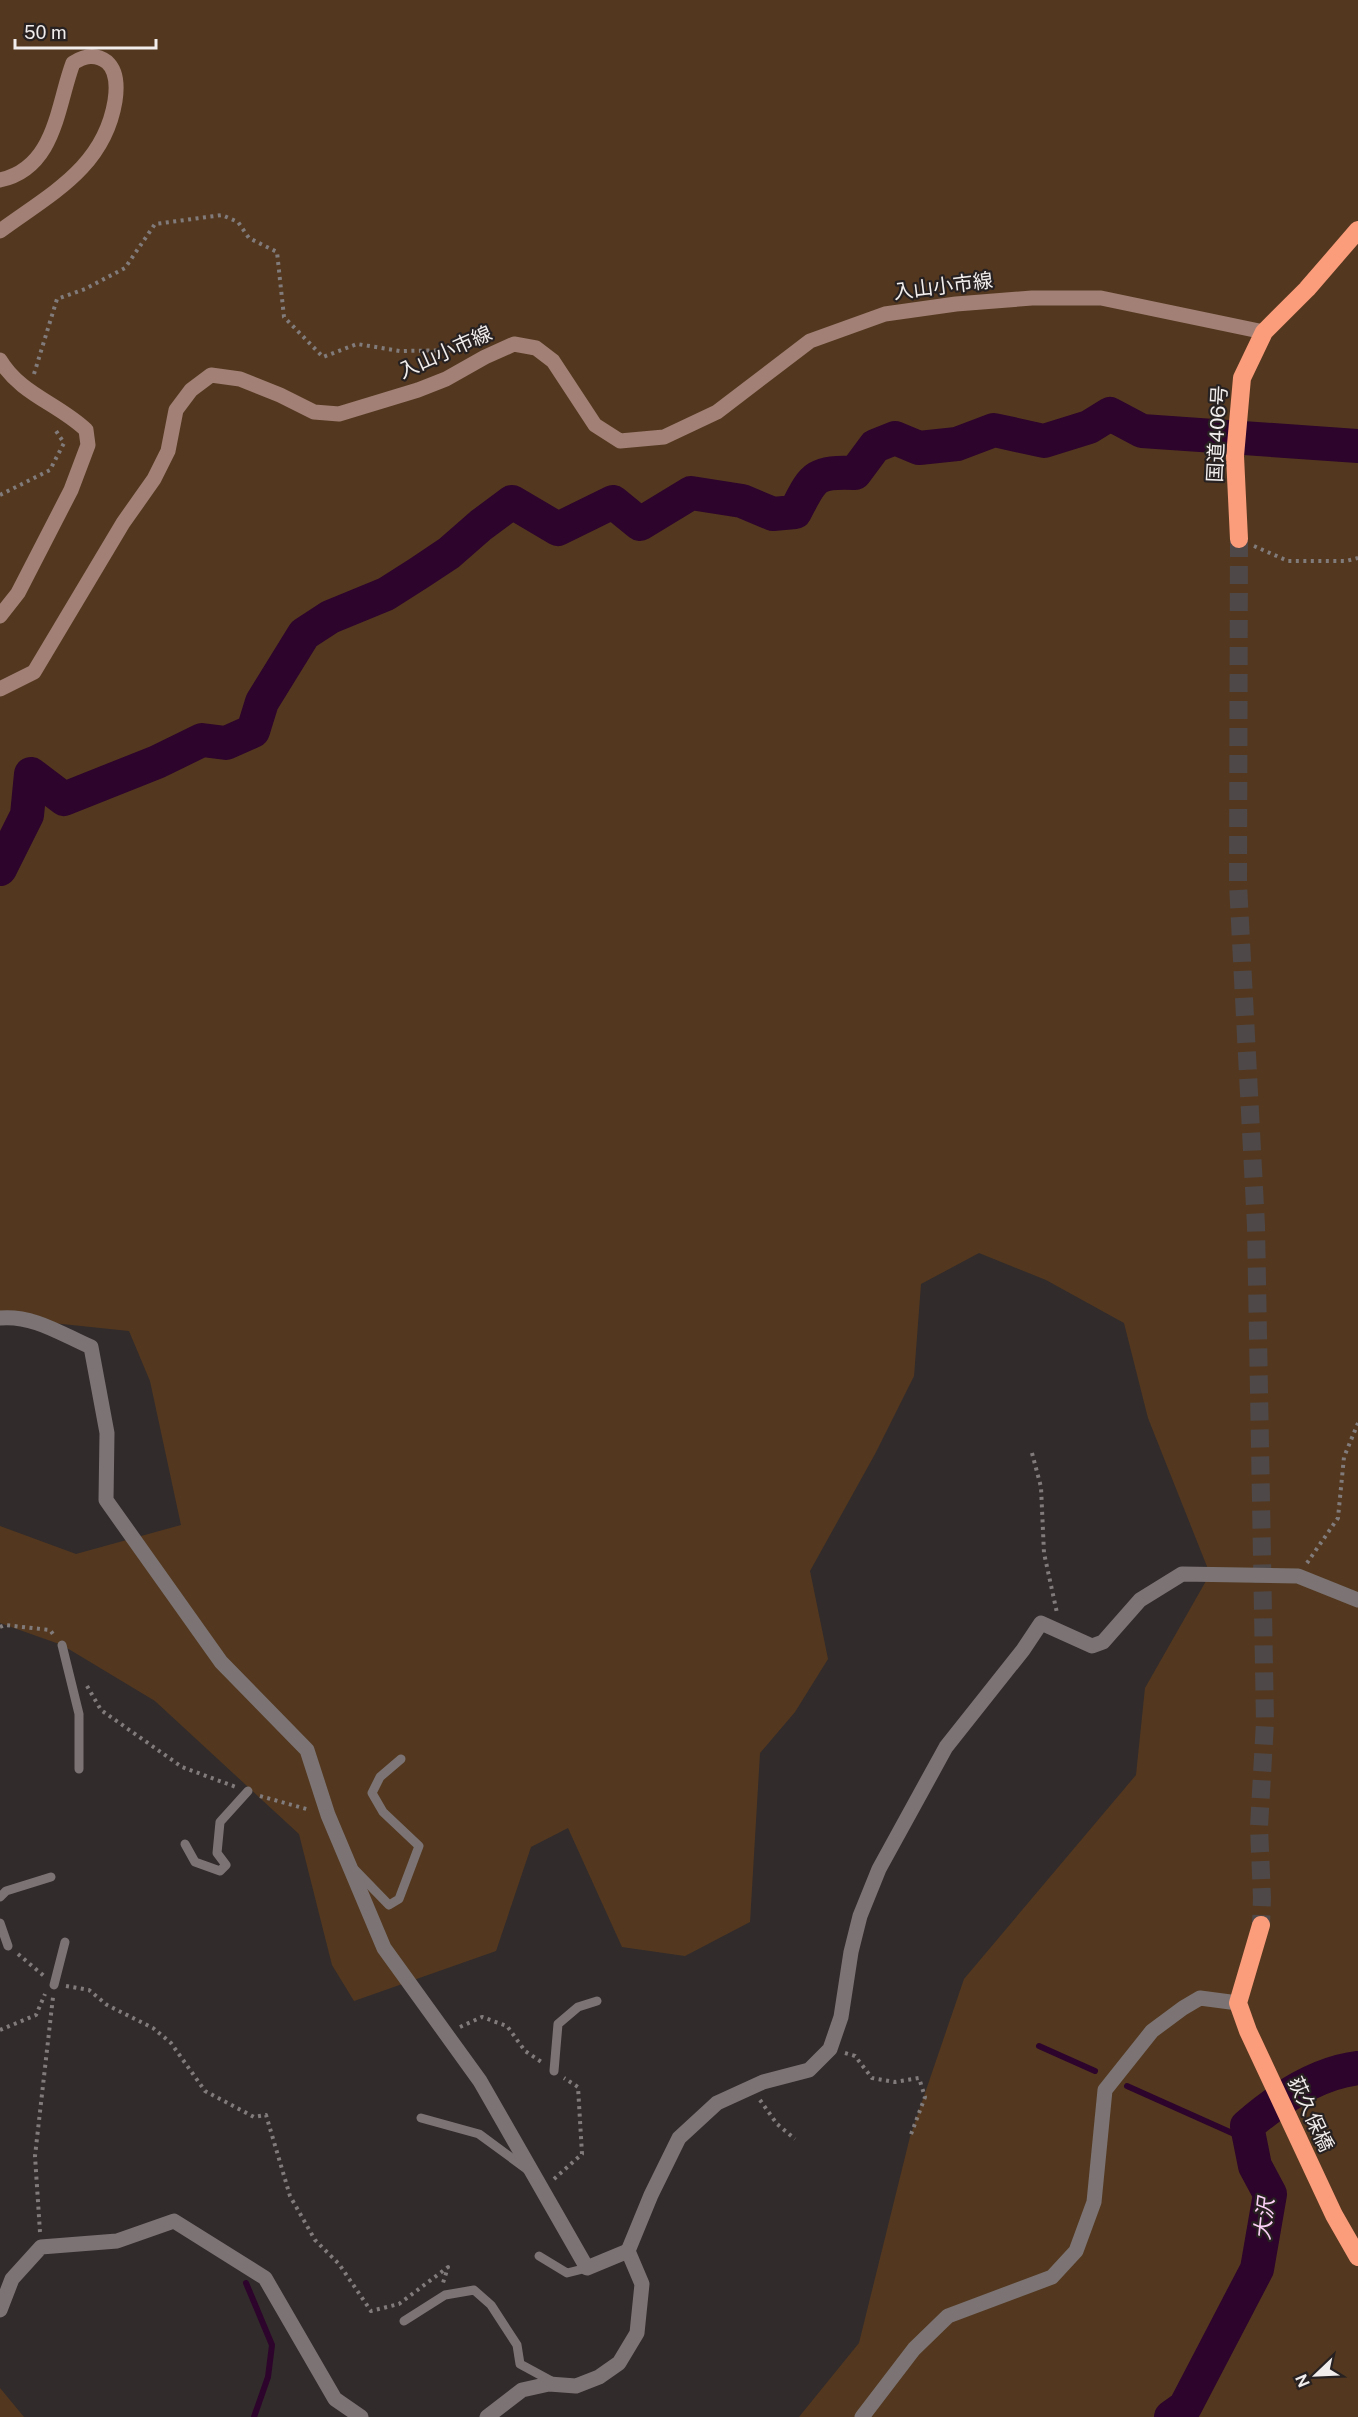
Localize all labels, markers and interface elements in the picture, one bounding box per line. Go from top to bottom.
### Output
scale bar [15,12,156,50]
text: 50 m [24,22,67,43]
street label: 入山小市線 [892,268,994,304]
street label: 入山小市線 [394,321,496,383]
street label: 国道406号 [1202,385,1232,483]
street label: 荻久保橋 [1283,2073,1339,2155]
water label: 大沢 [1249,2194,1279,2241]
north arrow [1286,2345,1346,2405]
text: N [1291,2371,1314,2390]

